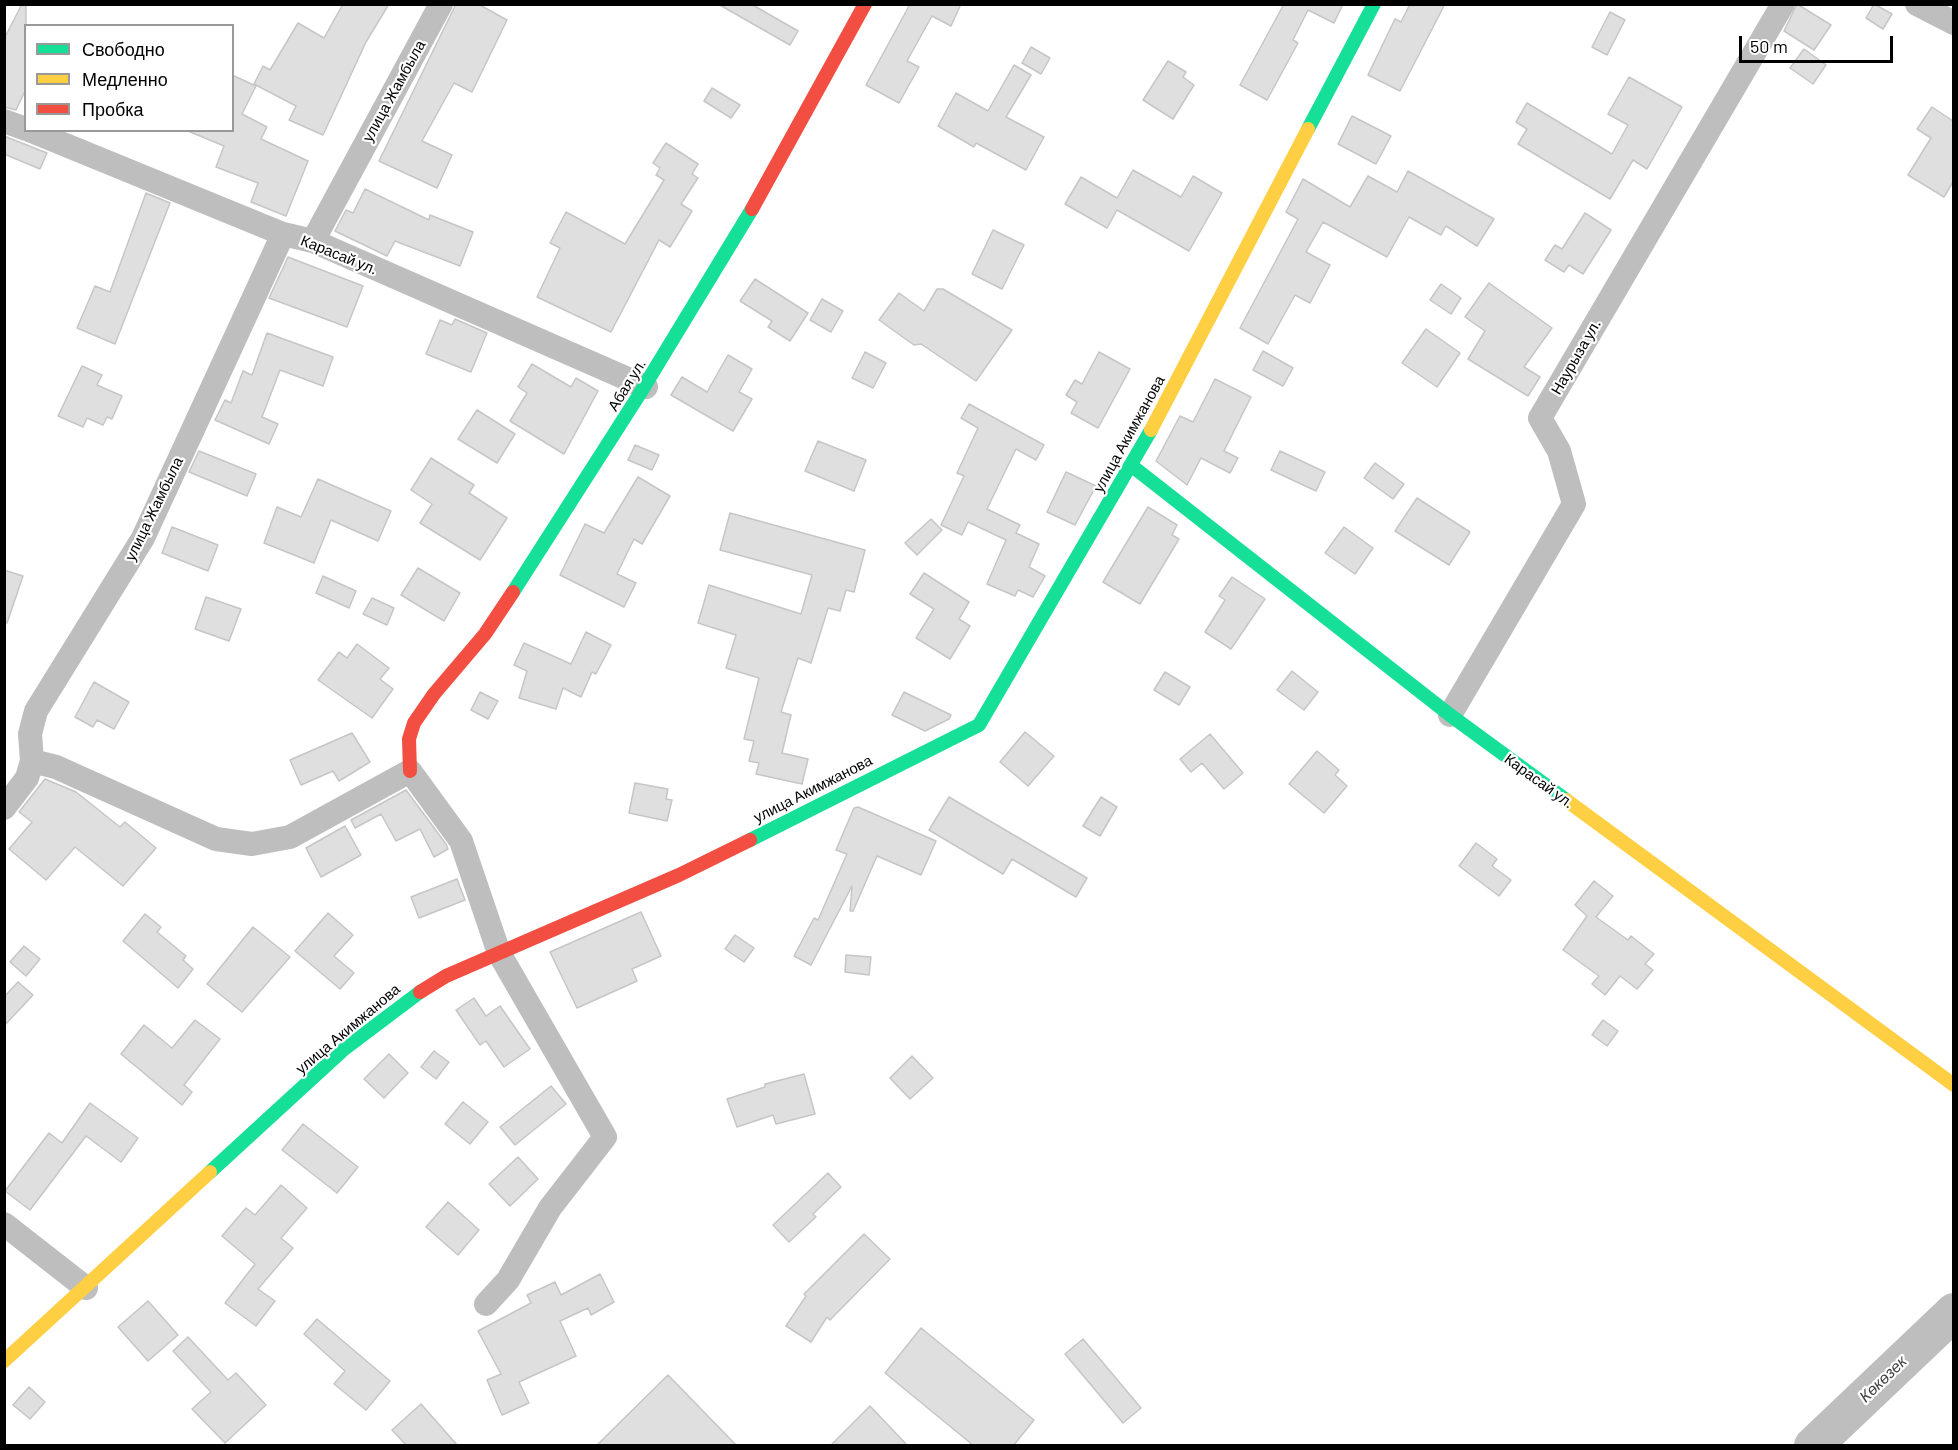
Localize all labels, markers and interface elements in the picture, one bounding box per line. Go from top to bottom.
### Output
legend [24,24,234,132]
scale bar [1742,24,1896,62]
text: 50 m [1750,35,1788,57]
street label: улица Жамбыла [359,37,429,145]
text: Свободно [82,38,165,60]
text: Медленно [82,68,168,90]
text: Пробка [82,98,144,120]
street label: Карасай ул. [298,231,380,279]
street label: Наурыза ул. [1547,316,1605,398]
street label: Абая ул. [604,356,650,414]
street label: улица Акимжанова [1089,373,1169,495]
street label: улица Жамбыла [121,454,187,564]
street label: Карасай ул. [1501,750,1577,812]
street label: улица Акимжанова [751,751,875,827]
street label: улица Акимжанова [292,980,404,1078]
water label: Көкөзек [1855,1352,1911,1406]

